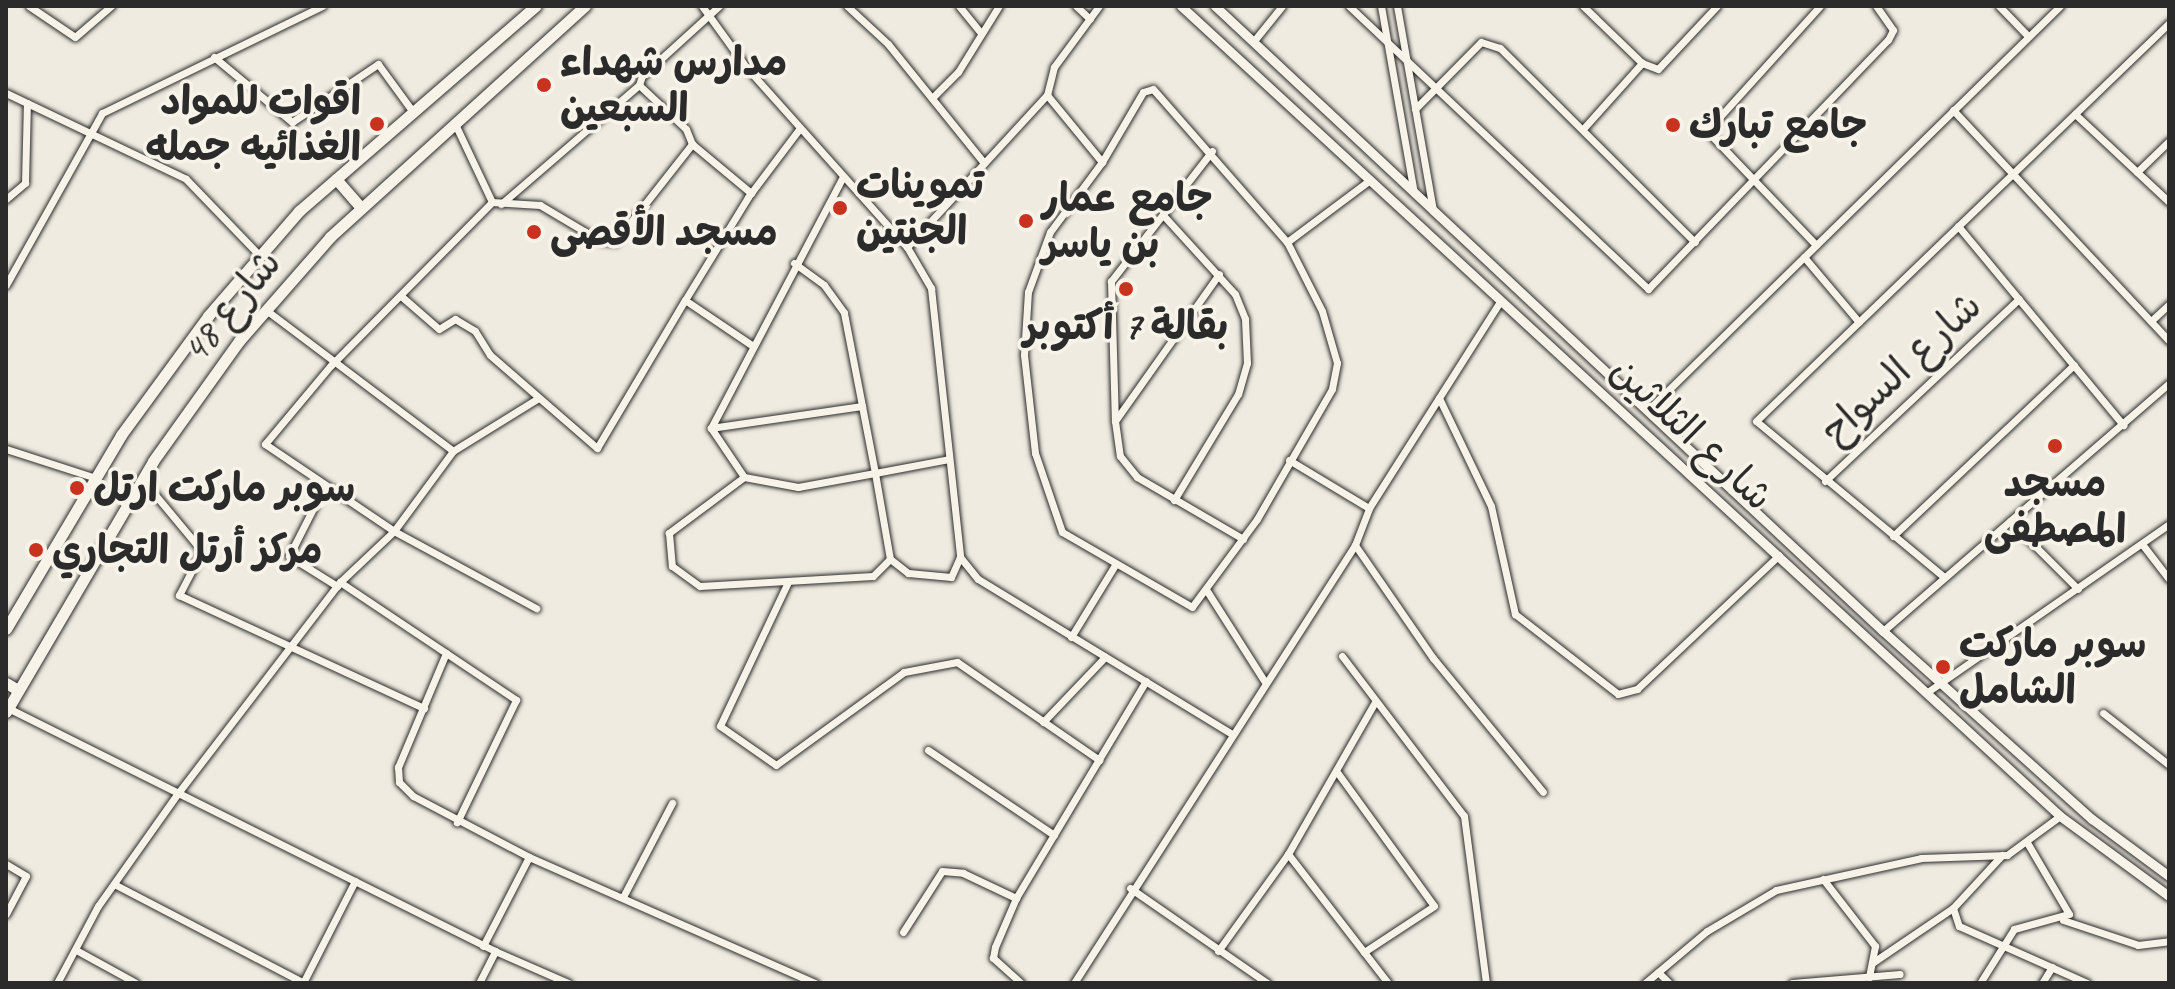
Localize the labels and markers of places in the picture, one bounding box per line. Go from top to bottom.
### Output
place label: مدارس شهداء السبعين [560,38,787,132]
marker: مدارس شهداء السبعين [535,76,553,94]
place label: اقوات للمواد الغذائيه جمله [146,77,361,171]
place label: جامع تبارك [1689,101,1867,149]
marker: اقوات للمواد الغذائيه جمله [368,115,386,133]
marker: جامع تبارك [1664,116,1682,134]
place label: تموينات الجنتين [856,161,984,255]
place label: جامع عمار بن ياسر [1042,174,1213,268]
marker: تموينات الجنتين [831,199,849,217]
place label: مسجد الأقصى [550,208,778,256]
marker: جامع عمار بن ياسر [1017,212,1035,230]
marker: مسجد الأقصى [525,223,543,241]
marker: بقالة 7 أكتوبر [1117,280,1135,298]
place label: بقالة 7 أكتوبر [1024,302,1228,350]
marker: مسجد المصطفى [2046,437,2064,455]
place label: مسجد المصطفى [1984,459,2126,553]
place label: سوبر ماركت ارتل [93,464,355,512]
marker: سوبر ماركت ارتل [68,479,86,497]
place label: مركز أرتل التجاري [52,526,323,574]
marker: مركز أرتل التجاري [27,541,45,559]
place label: سوبر ماركت الشامل [1959,620,2147,714]
marker: سوبر ماركت الشامل [1934,658,1952,676]

